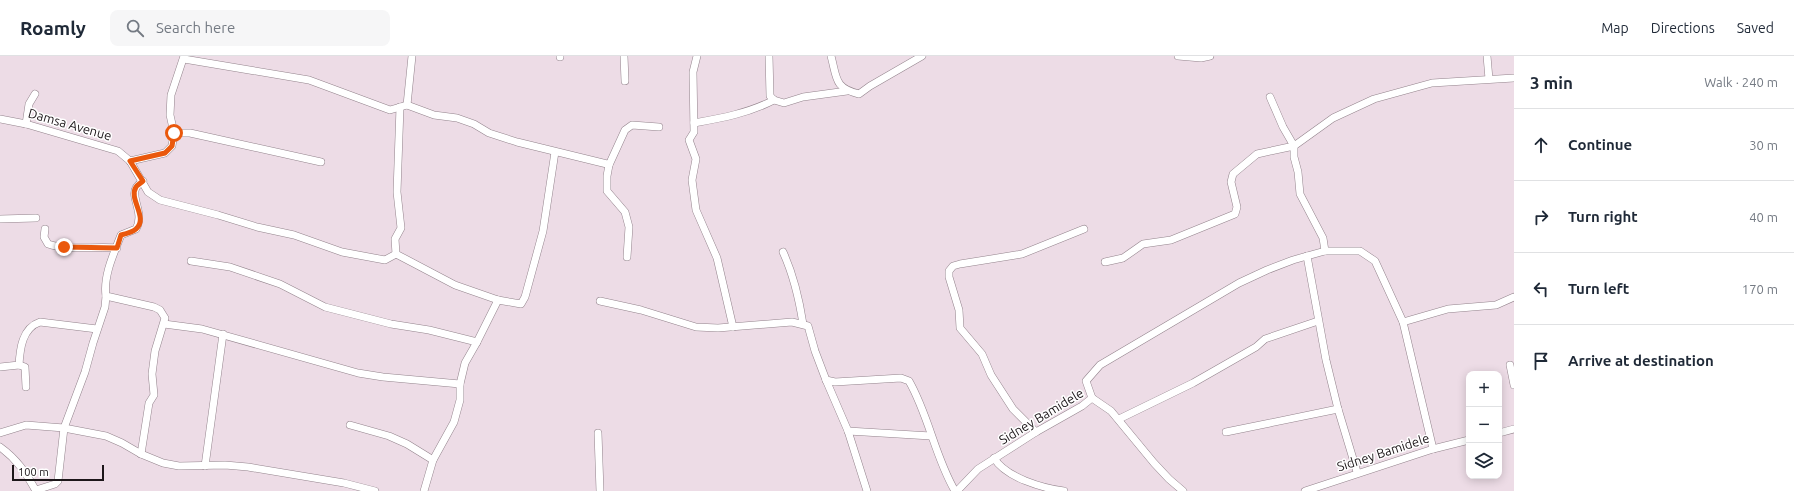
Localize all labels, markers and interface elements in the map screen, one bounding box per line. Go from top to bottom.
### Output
search box [110,10,390,46]
text: Roamly [20,17,86,39]
icon: search [124,17,146,39]
text: Search here [156,19,235,36]
text: Map [1601,20,1629,36]
text: Directions [1651,20,1715,36]
text: Saved [1737,20,1774,36]
text: 3 min [1530,73,1573,92]
text: Walk · 240 m [1704,75,1778,89]
street label: Damsa Avenue [27,105,113,143]
route start [165,124,183,142]
icon: ahead [1530,134,1552,156]
text: Continue [1568,136,1632,153]
text: 30 m [1749,138,1778,152]
icon: right [1530,206,1552,228]
text: Turn right [1568,208,1638,225]
text: 40 m [1749,210,1778,224]
route end [55,238,73,256]
icon: left [1530,278,1552,300]
text: Turn left [1568,280,1629,297]
text: 170 m [1742,282,1778,296]
icon: arrive [1530,350,1552,372]
text: Arrive at destination [1568,352,1714,369]
map controls [1466,371,1502,479]
button: + [1466,371,1502,407]
street label: Sidney Bamidele [996,385,1086,447]
button: − [1466,407,1502,443]
street label: Sidney Bamidele [1335,430,1431,474]
button: layers [1466,443,1502,479]
scale bar [12,463,104,482]
text: 100 m [18,466,49,478]

